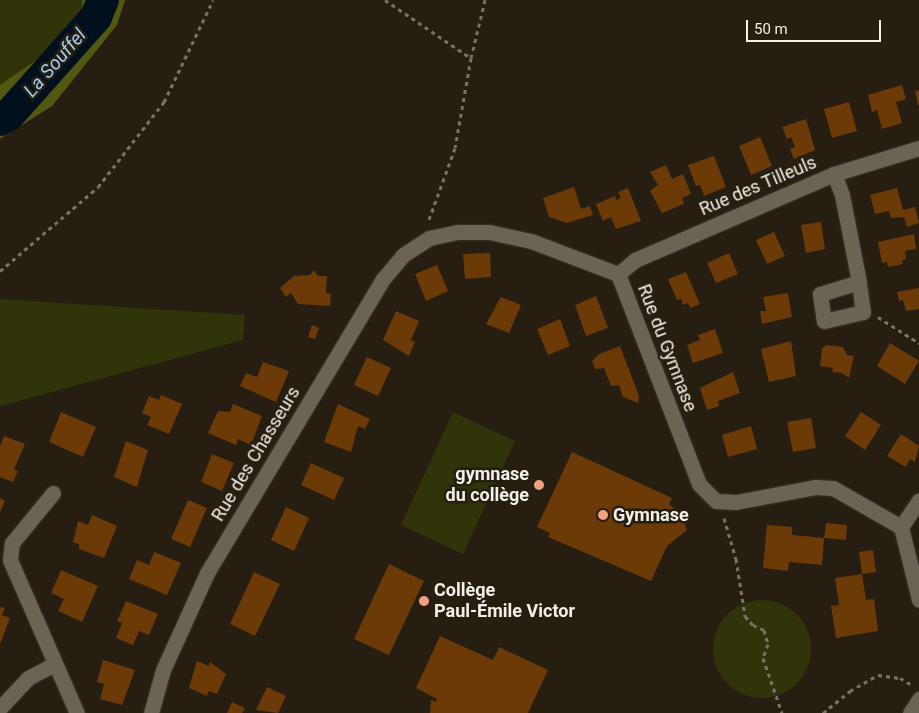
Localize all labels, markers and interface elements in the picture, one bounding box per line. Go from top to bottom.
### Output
scale bar [749,10,884,42]
text: 50 m [754,20,788,38]
water label: La Souffel [19,24,91,102]
street label: Rue des Tilleuls [696,152,820,220]
street label: Rue du Gymnase [633,281,701,415]
street label: Rue des Chasseurs [207,383,305,525]
place label: gymnase du collège [446,464,529,506]
marker: gymnase du collège [533,479,545,491]
place label: Gymnase [613,504,689,526]
marker: Gymnase [597,509,609,521]
place label: Collège Paul-Émile Victor [434,580,575,622]
marker: Collège Paul-Émile Victor [418,595,430,607]

